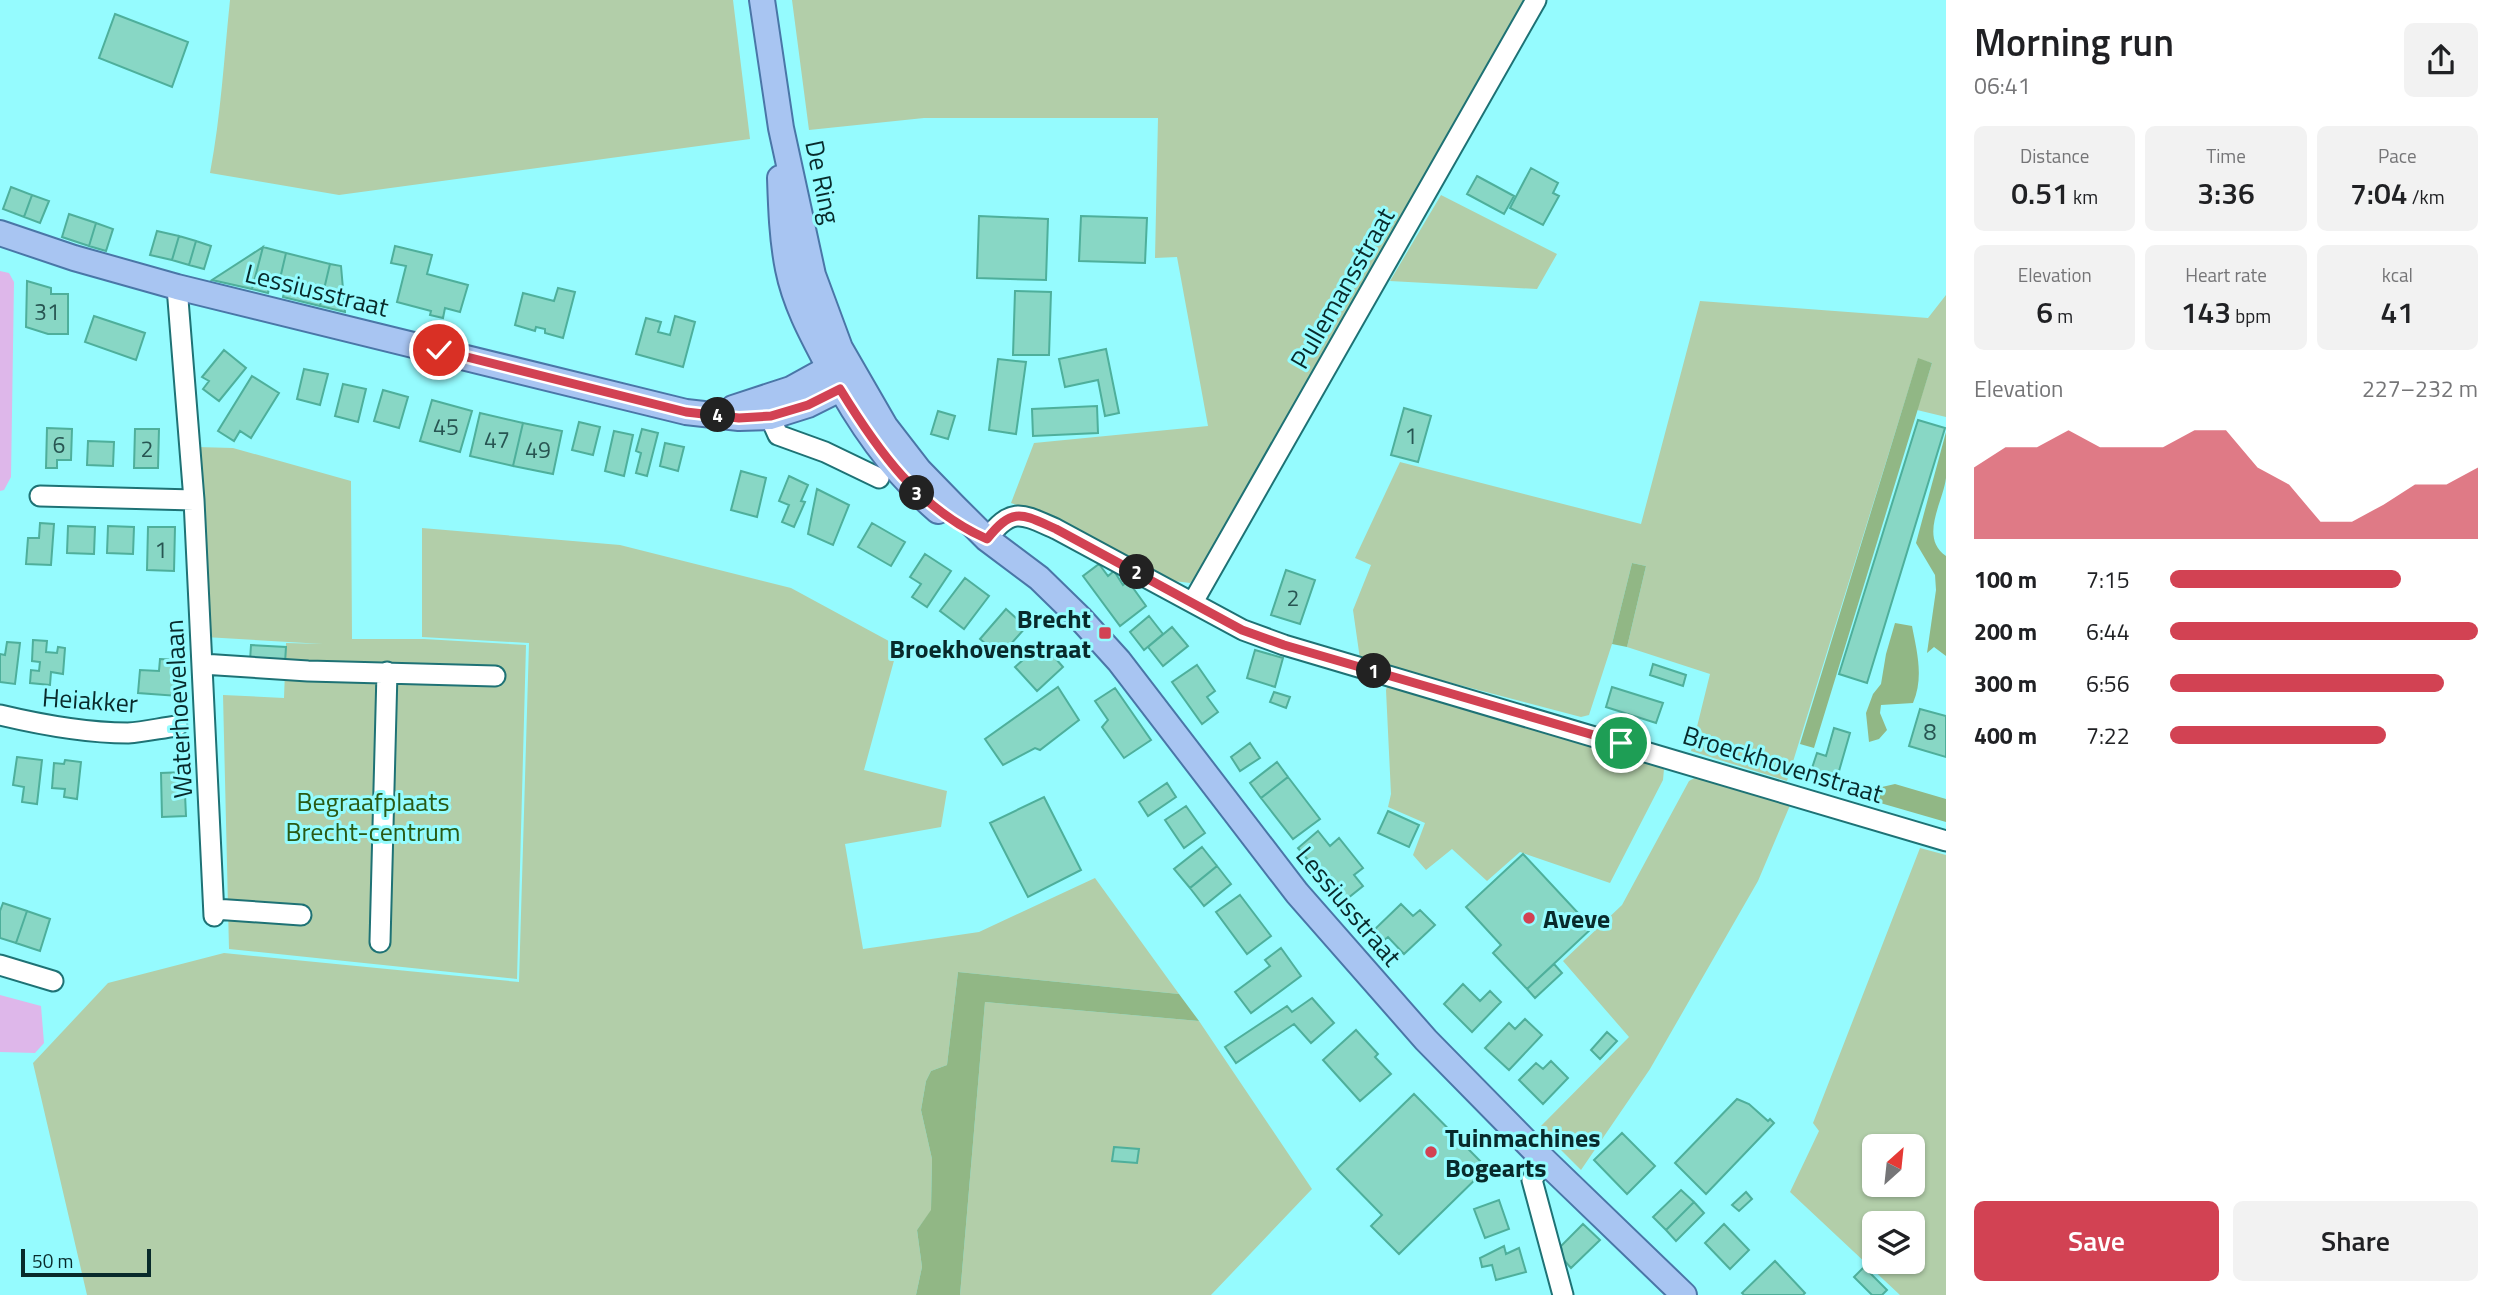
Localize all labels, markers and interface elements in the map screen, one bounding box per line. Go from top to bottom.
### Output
text: Morning run [1974,13,2174,71]
button: share [2404,23,2478,97]
text: 06:41 [1974,68,2031,103]
street label: De Ring [795,137,851,227]
text: Distance [2020,141,2089,170]
text: Time [2206,141,2246,170]
text: Pace [2378,141,2417,170]
text: 0.51 [2011,170,2069,216]
text: 3:36 [2197,170,2255,216]
text: 7:04 [2350,170,2408,216]
text: km [2069,182,2098,211]
text: /km [2408,182,2445,211]
street label: Pullemansstraat [1280,200,1404,376]
street label: Lessiusstraat [241,253,393,327]
text: Elevation [2018,260,2092,289]
text: Heart rate [2185,260,2267,289]
text: kcal [2382,260,2413,289]
text: 6 [2036,289,2053,335]
text: 143 [2181,289,2231,335]
text: 41 [2381,289,2414,335]
house number: 31 [34,294,60,329]
text: m [2053,301,2073,330]
text: bpm [2231,301,2271,330]
pin [409,320,469,380]
icon: check [420,331,458,369]
text: Elevation [1974,371,2063,406]
text: 227–232 m [2362,371,2478,406]
pin: 4 [700,398,736,432]
text: 4 [712,400,723,429]
house number: 45 [433,409,459,444]
house number: 1 [1405,418,1417,453]
house number: 47 [484,422,510,457]
house number: 6 [53,427,65,462]
house number: 2 [141,431,153,466]
house number: 49 [525,432,551,467]
pin: 3 [900,476,934,510]
text: 3 [911,478,922,507]
house number: 1 [155,532,167,567]
pin: 2 [1120,554,1154,590]
text: 2 [1131,557,1142,586]
text: 100 m [1974,562,2037,597]
text: 7:15 [2086,562,2130,597]
house number: 2 [1287,580,1299,615]
place label: Brecht Broekhovenstraat [889,599,1091,668]
text: 200 m [1974,614,2037,649]
text: 6:44 [2086,614,2130,649]
street label: Waterhoevelaan [154,619,202,799]
marker: Brecht Broekhovenstraat [1097,625,1113,641]
pin: 1 [1356,654,1392,688]
text: 1 [1368,656,1379,685]
text: 300 m [1974,666,2037,701]
text: 6:56 [2086,666,2130,701]
street label: Heiakker [41,677,139,723]
pin [1591,713,1651,773]
house number: 8 [1924,714,1937,749]
street label: Broeckhovenstraat [1678,715,1888,813]
text: 400 m [1974,718,2037,753]
text: 7:22 [2086,718,2130,753]
icon: arrive [1602,724,1640,762]
park label: Begraafplaats Brecht-centrum [286,782,460,851]
street label: Lessiusstraat [1287,837,1411,975]
place label: Aveve [1543,899,1610,938]
marker: Aveve [1521,910,1537,926]
place label: Tuinmachines Bogearts [1445,1118,1600,1187]
north arrow [1862,1134,1925,1197]
map controls [1862,1134,1925,1274]
marker: Tuinmachines Bogearts [1423,1144,1439,1160]
button: Save [1974,1201,2219,1281]
button: Share [2233,1201,2478,1281]
button: layers [1862,1211,1925,1274]
scale bar [21,1246,150,1278]
text: 50 m [32,1246,73,1275]

